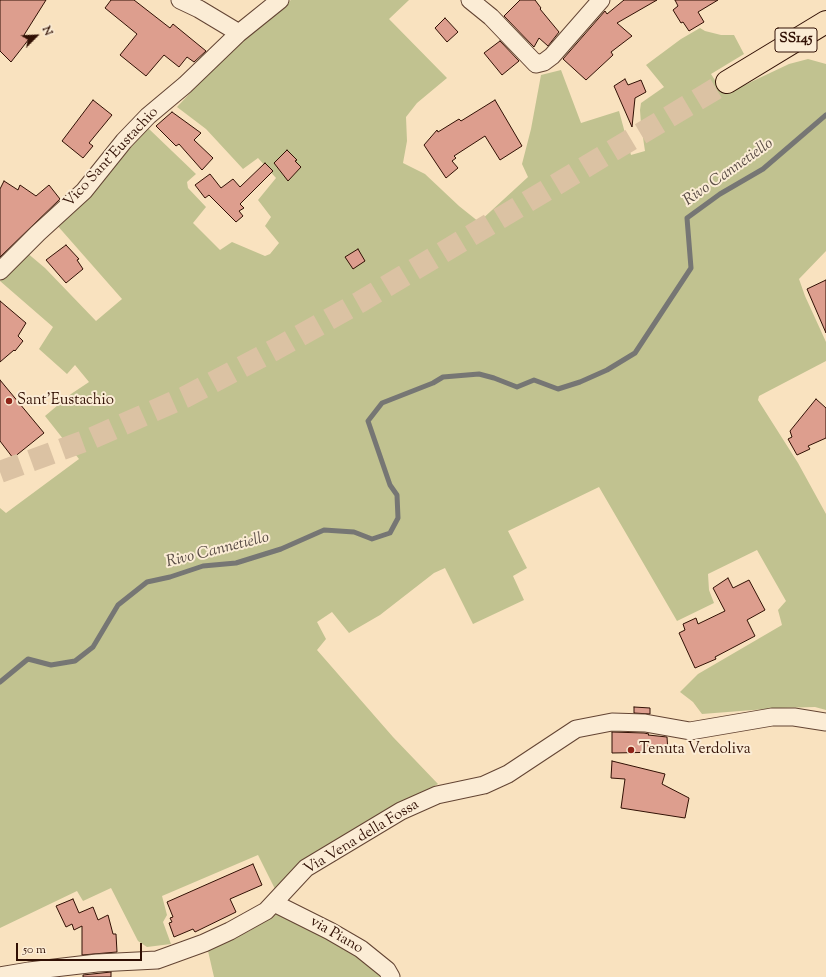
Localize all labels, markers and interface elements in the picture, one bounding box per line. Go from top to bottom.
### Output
north arrow [16,16,56,56]
text: N [38,24,56,38]
road number: SS145 [775,28,817,52]
street label: Vico Sant'Eustachio [61,104,163,212]
water label: Rivo Cannetiello [680,135,778,211]
place label: Sant'Eustachio [17,392,114,410]
marker: Sant'Eustachio [4,396,14,406]
water label: Rivo Cannetiello [165,529,271,573]
place label: Tenuta Verdoliva [639,741,751,759]
marker: Tenuta Verdoliva [626,745,636,755]
street label: Via Vena della Fossa [301,797,423,879]
street label: via Piano [306,914,366,958]
scale bar [18,935,144,961]
text: 50 m [23,941,46,959]

